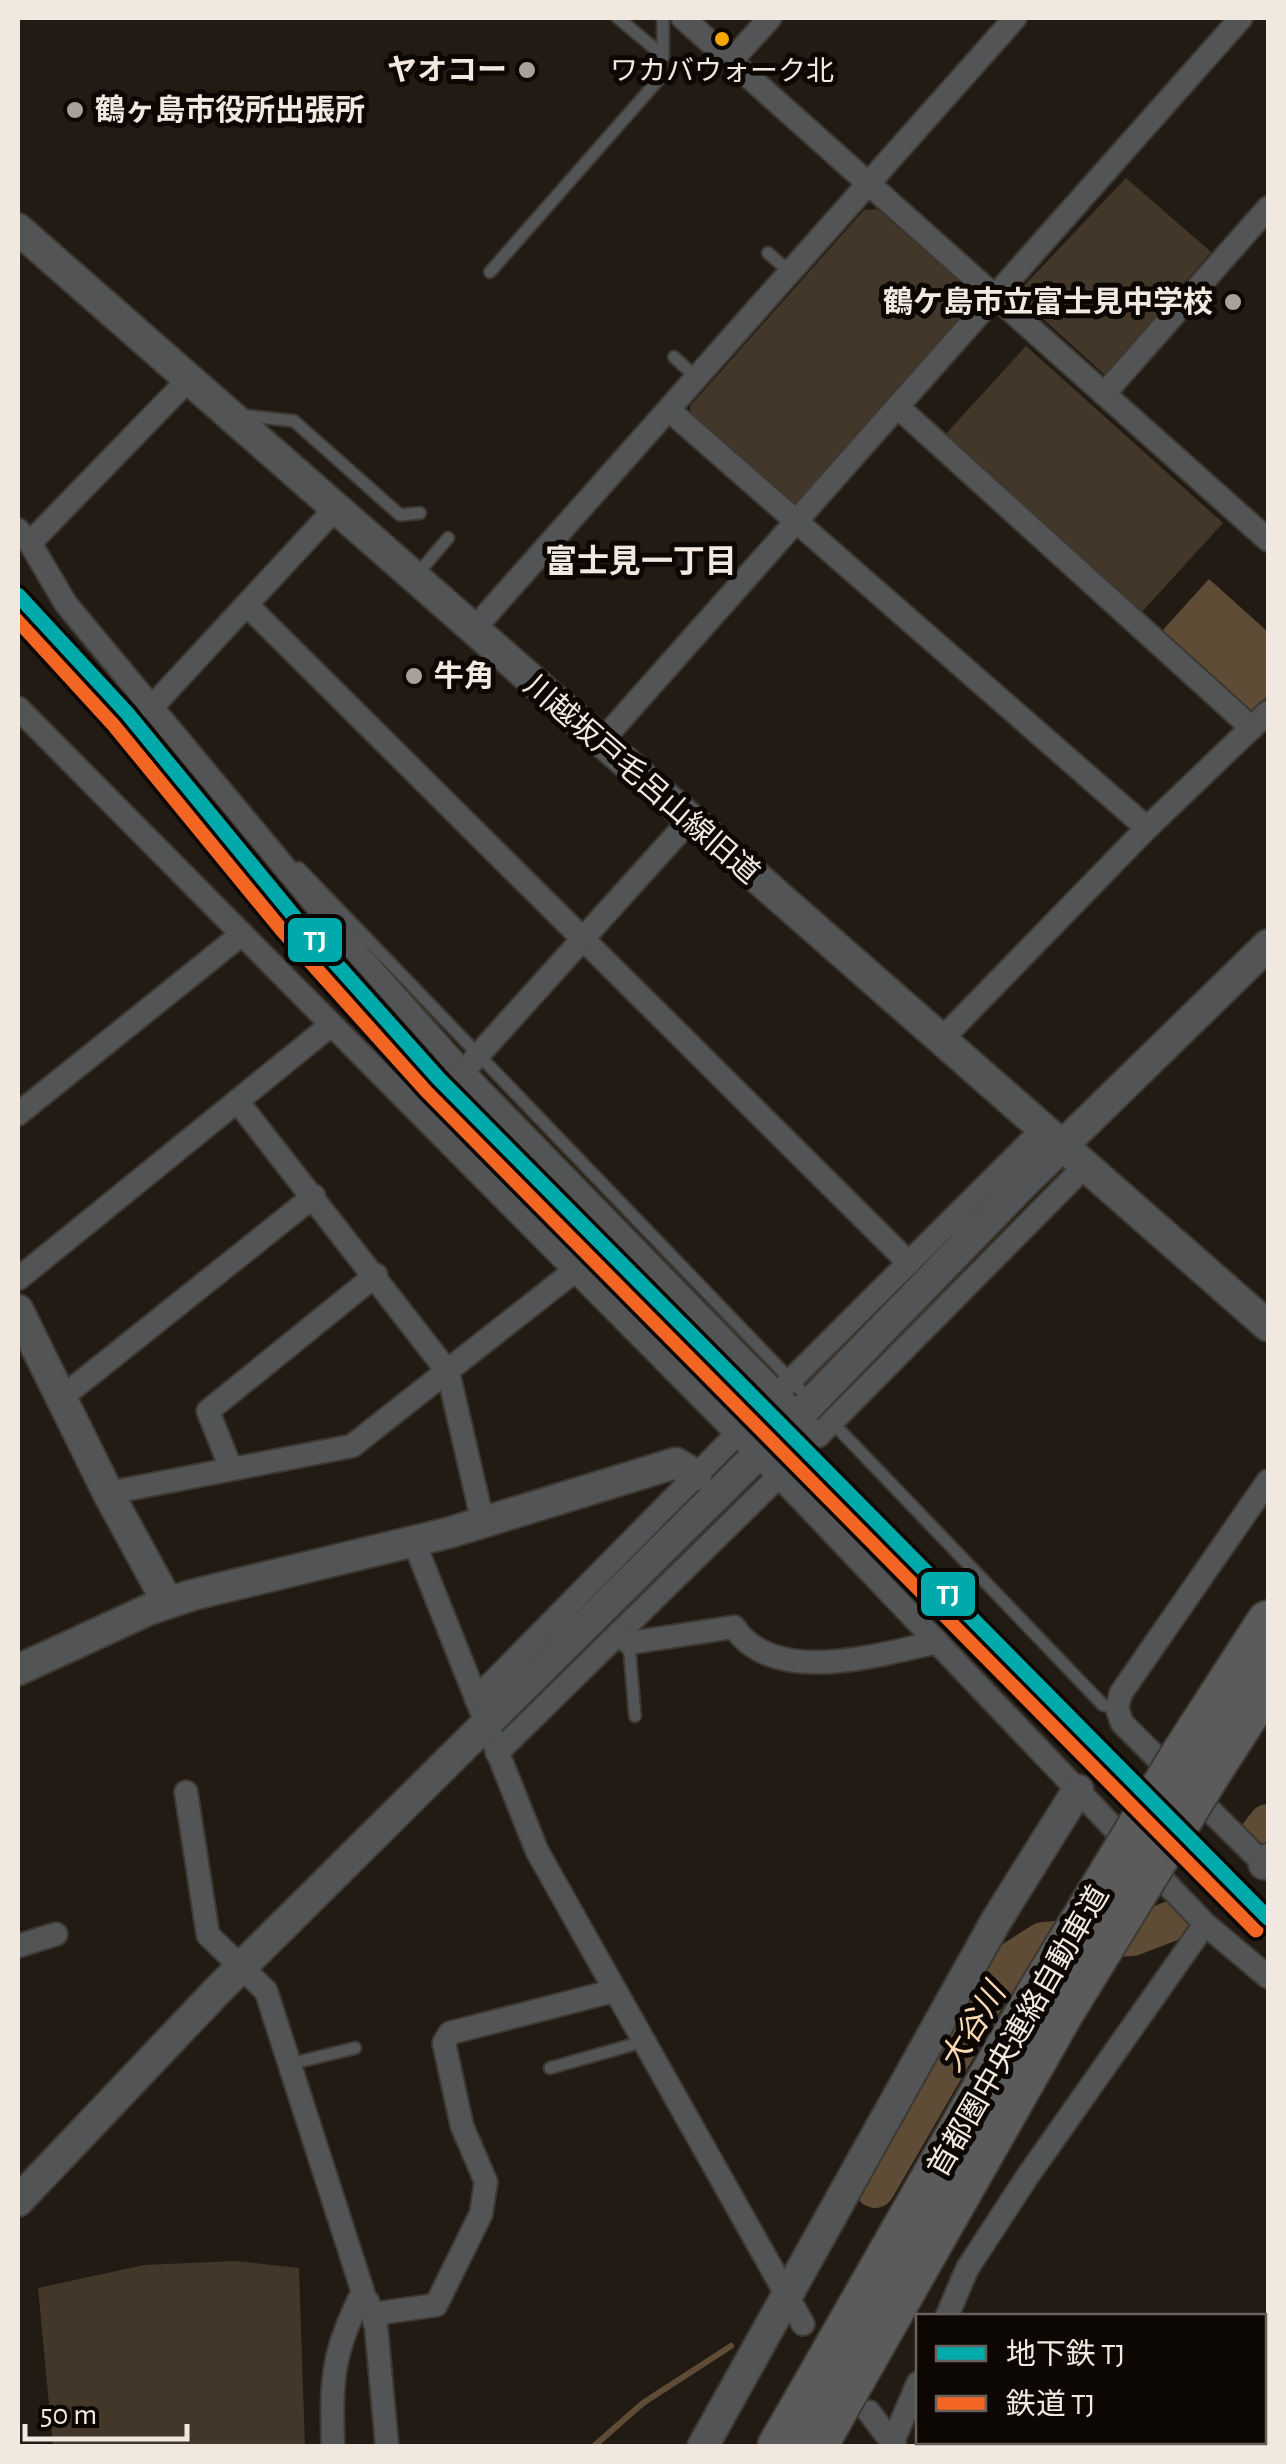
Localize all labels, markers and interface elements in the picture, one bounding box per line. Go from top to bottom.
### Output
marker: ワカバウォーク北 [712,29,732,49]
place label: ヤオコー [387,55,507,86]
place label: ワカバウォーク北 [610,57,834,86]
marker: ヤオコー [516,59,538,81]
place label: 鶴ヶ島市役所出張所 [95,94,365,126]
marker: 鶴ヶ島市役所出張所 [64,99,86,121]
place label: 鶴ケ島市立富士見中学校 [883,286,1213,318]
marker: 鶴ケ島市立富士見中学校 [1222,291,1244,313]
district label: 富士見一丁目 [545,544,737,578]
place label: 牛角 [434,660,494,692]
marker: 牛角 [403,665,425,687]
street label: 川越坂戸毛呂山線旧道 [518,669,766,889]
line badge: TJ [286,916,344,964]
text: TJ [303,928,327,956]
line badge: TJ [919,1570,977,1618]
text: TJ [936,1582,960,1610]
street label: 首都圏中央連絡自動車道 [922,1880,1114,2182]
water label: 大谷川 [934,1975,1013,2077]
legend [916,2314,1266,2444]
text: 地下鉄 TJ [1006,2338,1125,2370]
scale bar [25,2379,188,2441]
text: 鉄道 TJ [1006,2388,1095,2420]
text: 50 m [40,2400,97,2430]

